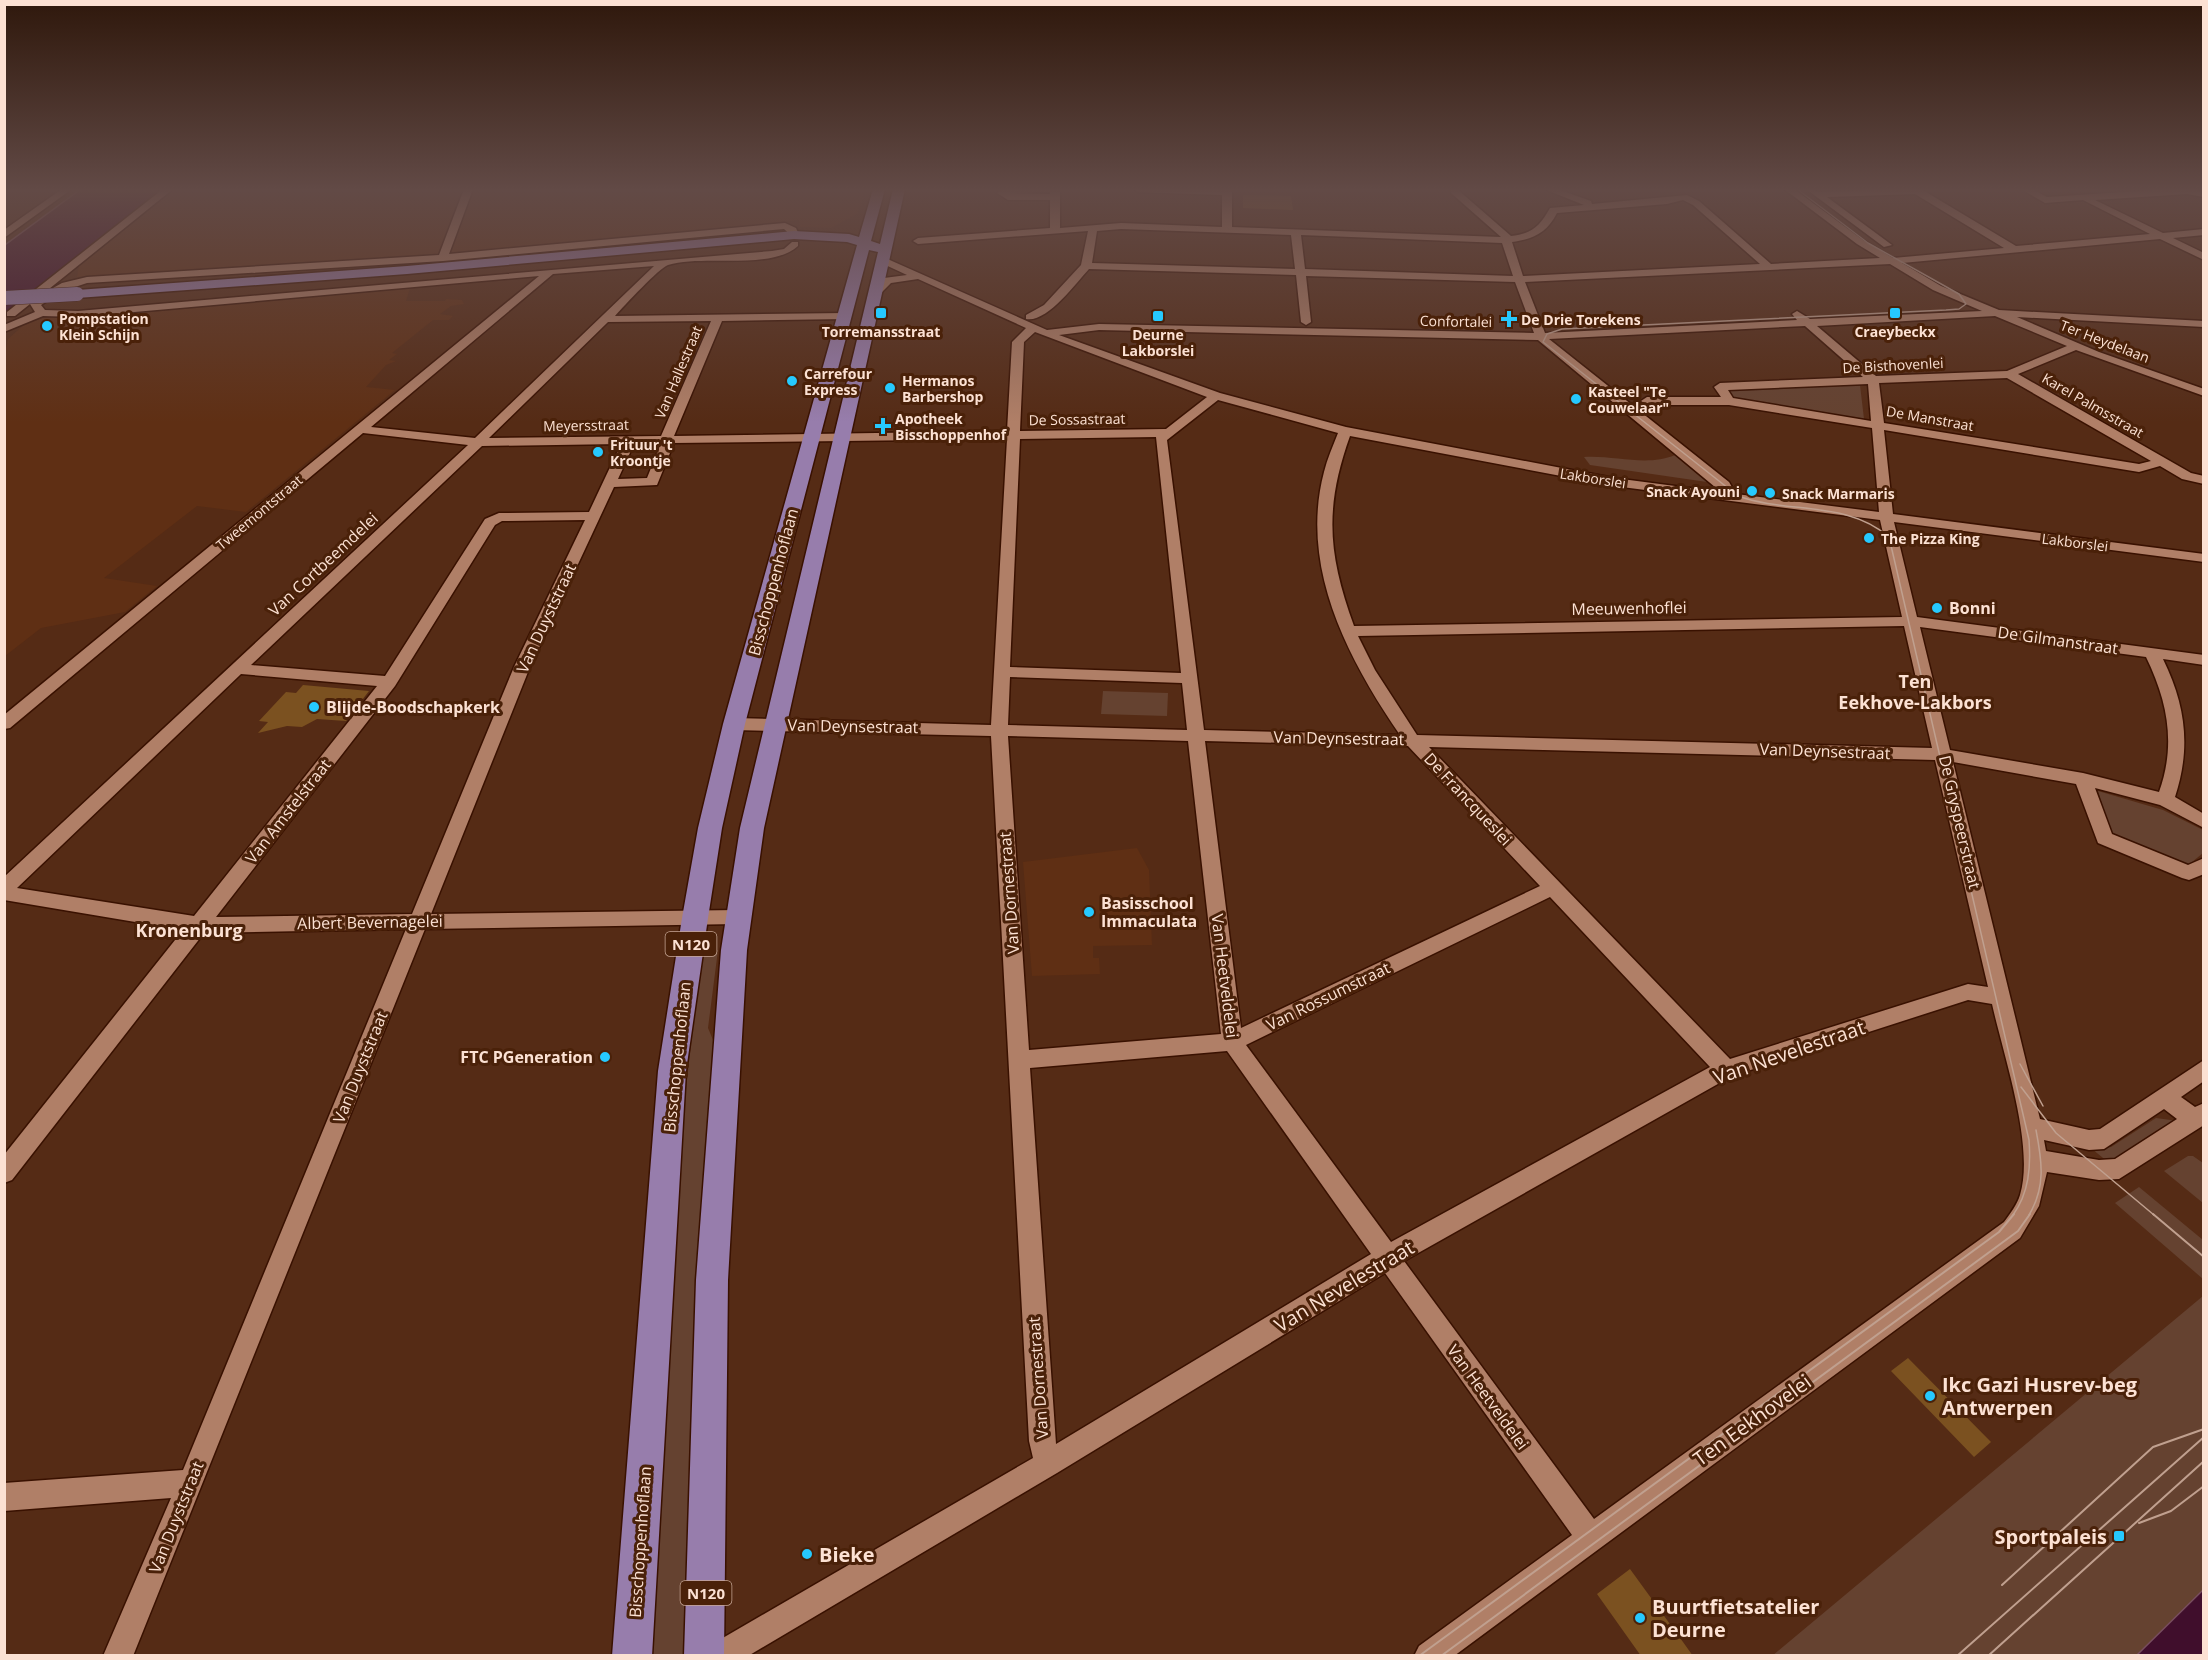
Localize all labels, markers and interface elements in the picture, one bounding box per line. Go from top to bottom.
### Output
marker: Torremansstraat [874,306,888,320]
marker: Craeybeckx [1888,306,1902,320]
place label: Pompstation Klein Schijn [59,309,149,344]
marker: Deurne Lakborslei [1151,309,1165,323]
place label: De Drie Torekens [1521,310,1641,329]
street label: Confortalei [1420,311,1492,331]
marker: De Drie Torekens [1502,312,1516,326]
street label: Ter Heydelaan [2058,315,2152,367]
marker: Pompstation Klein Schijn [40,319,54,333]
place label: Torremansstraat [822,322,940,341]
place label: Craeybeckx [1854,322,1936,341]
street label: Van Hallestraat [650,323,706,421]
place label: Deurne Lakborslei [1122,325,1194,360]
street label: De Bisthovenlei [1842,353,1944,377]
place label: Carrefour Express [804,364,873,399]
street label: Karel Palmsstraat [2039,368,2147,442]
place label: Hermanos Barbershop [902,371,984,406]
marker: Carrefour Express [785,374,799,388]
marker: Hermanos Barbershop [883,381,897,395]
place label: Kasteel "Te Couwelaar" [1588,382,1669,417]
marker: Kasteel "Te Couwelaar" [1569,392,1583,406]
street label: De Manstraat [1885,401,1975,435]
place label: Apotheek Bisschoppenhof [895,409,1008,444]
street label: De Sossastraat [1028,409,1126,429]
street label: Meyersstraat [543,415,629,435]
marker: Apotheek Bisschoppenhof [876,419,890,433]
place label: Frituur 't Kroontje [610,435,673,470]
marker: Frituur 't Kroontje [591,445,605,459]
street label: Lakborslei [1559,463,1627,493]
street label: Tweemontstraat [212,470,306,554]
place label: Snack Ayouni [1646,482,1740,501]
marker: Snack Ayouni [1745,484,1759,498]
place label: Snack Marmaris [1782,484,1895,503]
marker: Snack Marmaris [1763,486,1777,500]
street label: Bisschoppenhoflaan [743,506,803,658]
street label: Van Cortbeemdelei [263,507,383,621]
place label: The Pizza King [1881,529,1980,548]
street label: Lakborslei [2041,529,2109,555]
marker: The Pizza King [1862,531,1876,545]
street label: Van Duyststraat [511,559,581,676]
street label: Meeuwenhoflei [1571,596,1687,620]
place label: Bonni [1949,597,1996,619]
marker: Bonni [1930,601,1944,615]
street label: De Gilmanstraat [1996,621,2120,659]
district label: Ten Eekhove-Lakbors [1838,669,1992,714]
place label: Blijde-Boodschapkerk [326,696,500,718]
marker: Blijde-Boodschapkerk [307,700,321,714]
street label: Van Deynsestraat [787,714,919,738]
street label: Van Deynsestraat [1273,726,1405,750]
street label: Van Deynsestraat [1759,738,1891,764]
street label: De Francqueslei [1419,748,1517,850]
street label: De Gryspeerstraat [1934,753,1986,891]
street label: Van Amstelstraat [240,754,336,868]
street label: Van Dornestraat [994,831,1024,955]
place label: Basisschool Immaculata [1101,892,1197,932]
marker: Basisschool Immaculata [1082,905,1096,919]
street label: Albert Bevernagelei [297,910,443,934]
street label: Van Heetveldelei [1206,913,1244,1039]
district label: Kronenburg [135,918,243,942]
road number: N120 [666,932,716,956]
street label: Van Rossumstraat [1262,956,1394,1036]
street label: Bisschoppenhoflaan [658,980,696,1134]
street label: Van Duyststraat [328,1008,393,1126]
street label: Van Nevelestraat [1710,1013,1868,1091]
place label: FTC PGeneration [460,1046,593,1068]
marker: FTC PGeneration [598,1050,612,1064]
street label: Van Nevelestraat [1269,1234,1419,1338]
street label: Van Dornestraat [1023,1316,1053,1440]
street label: Van Heetveldelei [1442,1340,1534,1454]
street label: Ten Eekhovelei [1688,1368,1816,1472]
place label: Ikc Gazi Husrev-beg Antwerpen [1942,1371,2138,1421]
marker: Ikc Gazi Husrev-beg Antwerpen [1923,1389,1937,1403]
street label: Van Duyststraat [144,1458,209,1576]
street label: Bisschoppenhoflaan [624,1466,656,1618]
place label: Sportpaleis [1994,1523,2107,1550]
marker: Sportpaleis [2112,1529,2126,1543]
place label: Bieke [819,1541,875,1568]
marker: Bieke [800,1547,814,1561]
road number: N120 [680,1581,732,1605]
place label: Buurtfietsatelier Deurne [1652,1593,1819,1643]
marker: Buurtfietsatelier Deurne [1633,1611,1647,1625]

